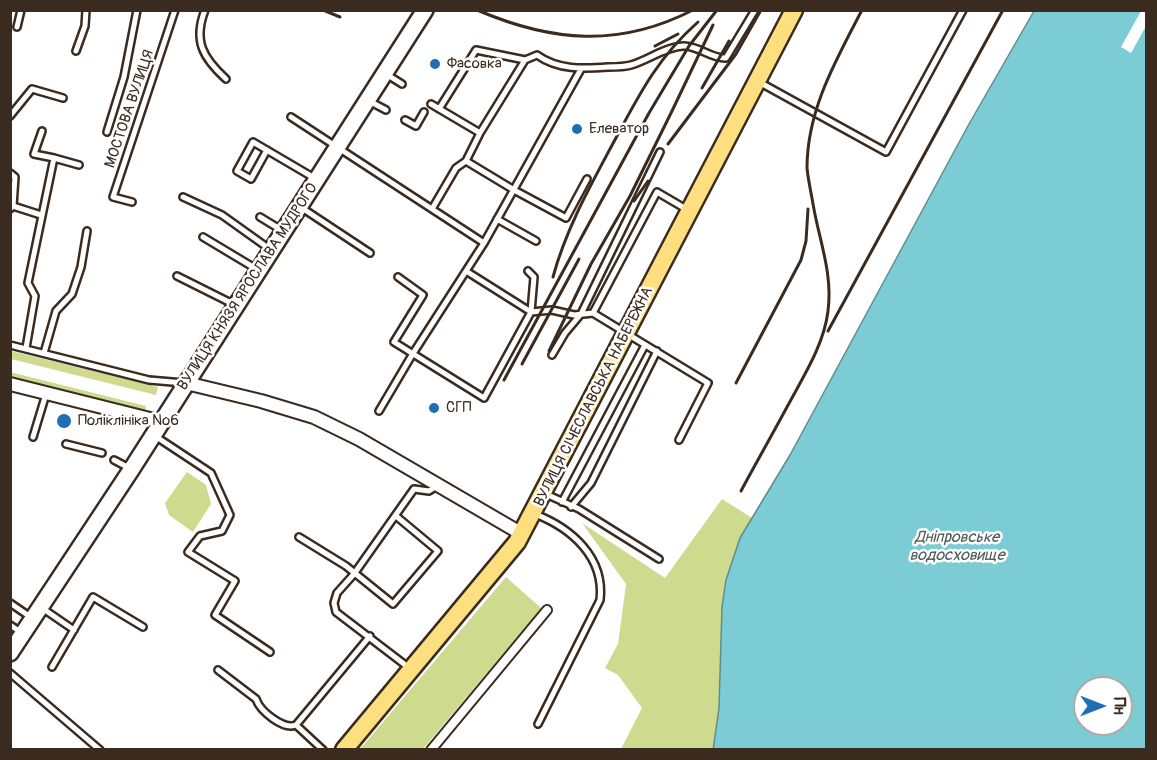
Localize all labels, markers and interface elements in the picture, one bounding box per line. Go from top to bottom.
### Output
street label: МОСТОВА ВУЛИЦЯ [101,48,159,170]
place label: Фасовка [447,55,502,73]
marker: Фасовка [428,57,442,71]
place label: Елеватор [589,120,649,138]
marker: Елеватор [570,122,584,136]
street label: ВУЛИЦЯ КНЯЗЯ ЯРОСЛАВА МУДРОГО [174,180,322,394]
street label: ВУЛИЦЯ СІЧЕСЛАВСЬКА НАБЕРЕЖНА [531,284,657,510]
place label: СГП [446,399,471,417]
marker: СГП [427,401,441,415]
marker: Поліклініка №6 [55,412,73,430]
place label: Поліклініка №6 [78,412,179,430]
water label: Дніпровське водосховище [909,528,1005,566]
north arrow [1073,676,1133,736]
text: Пн [1109,697,1129,715]

